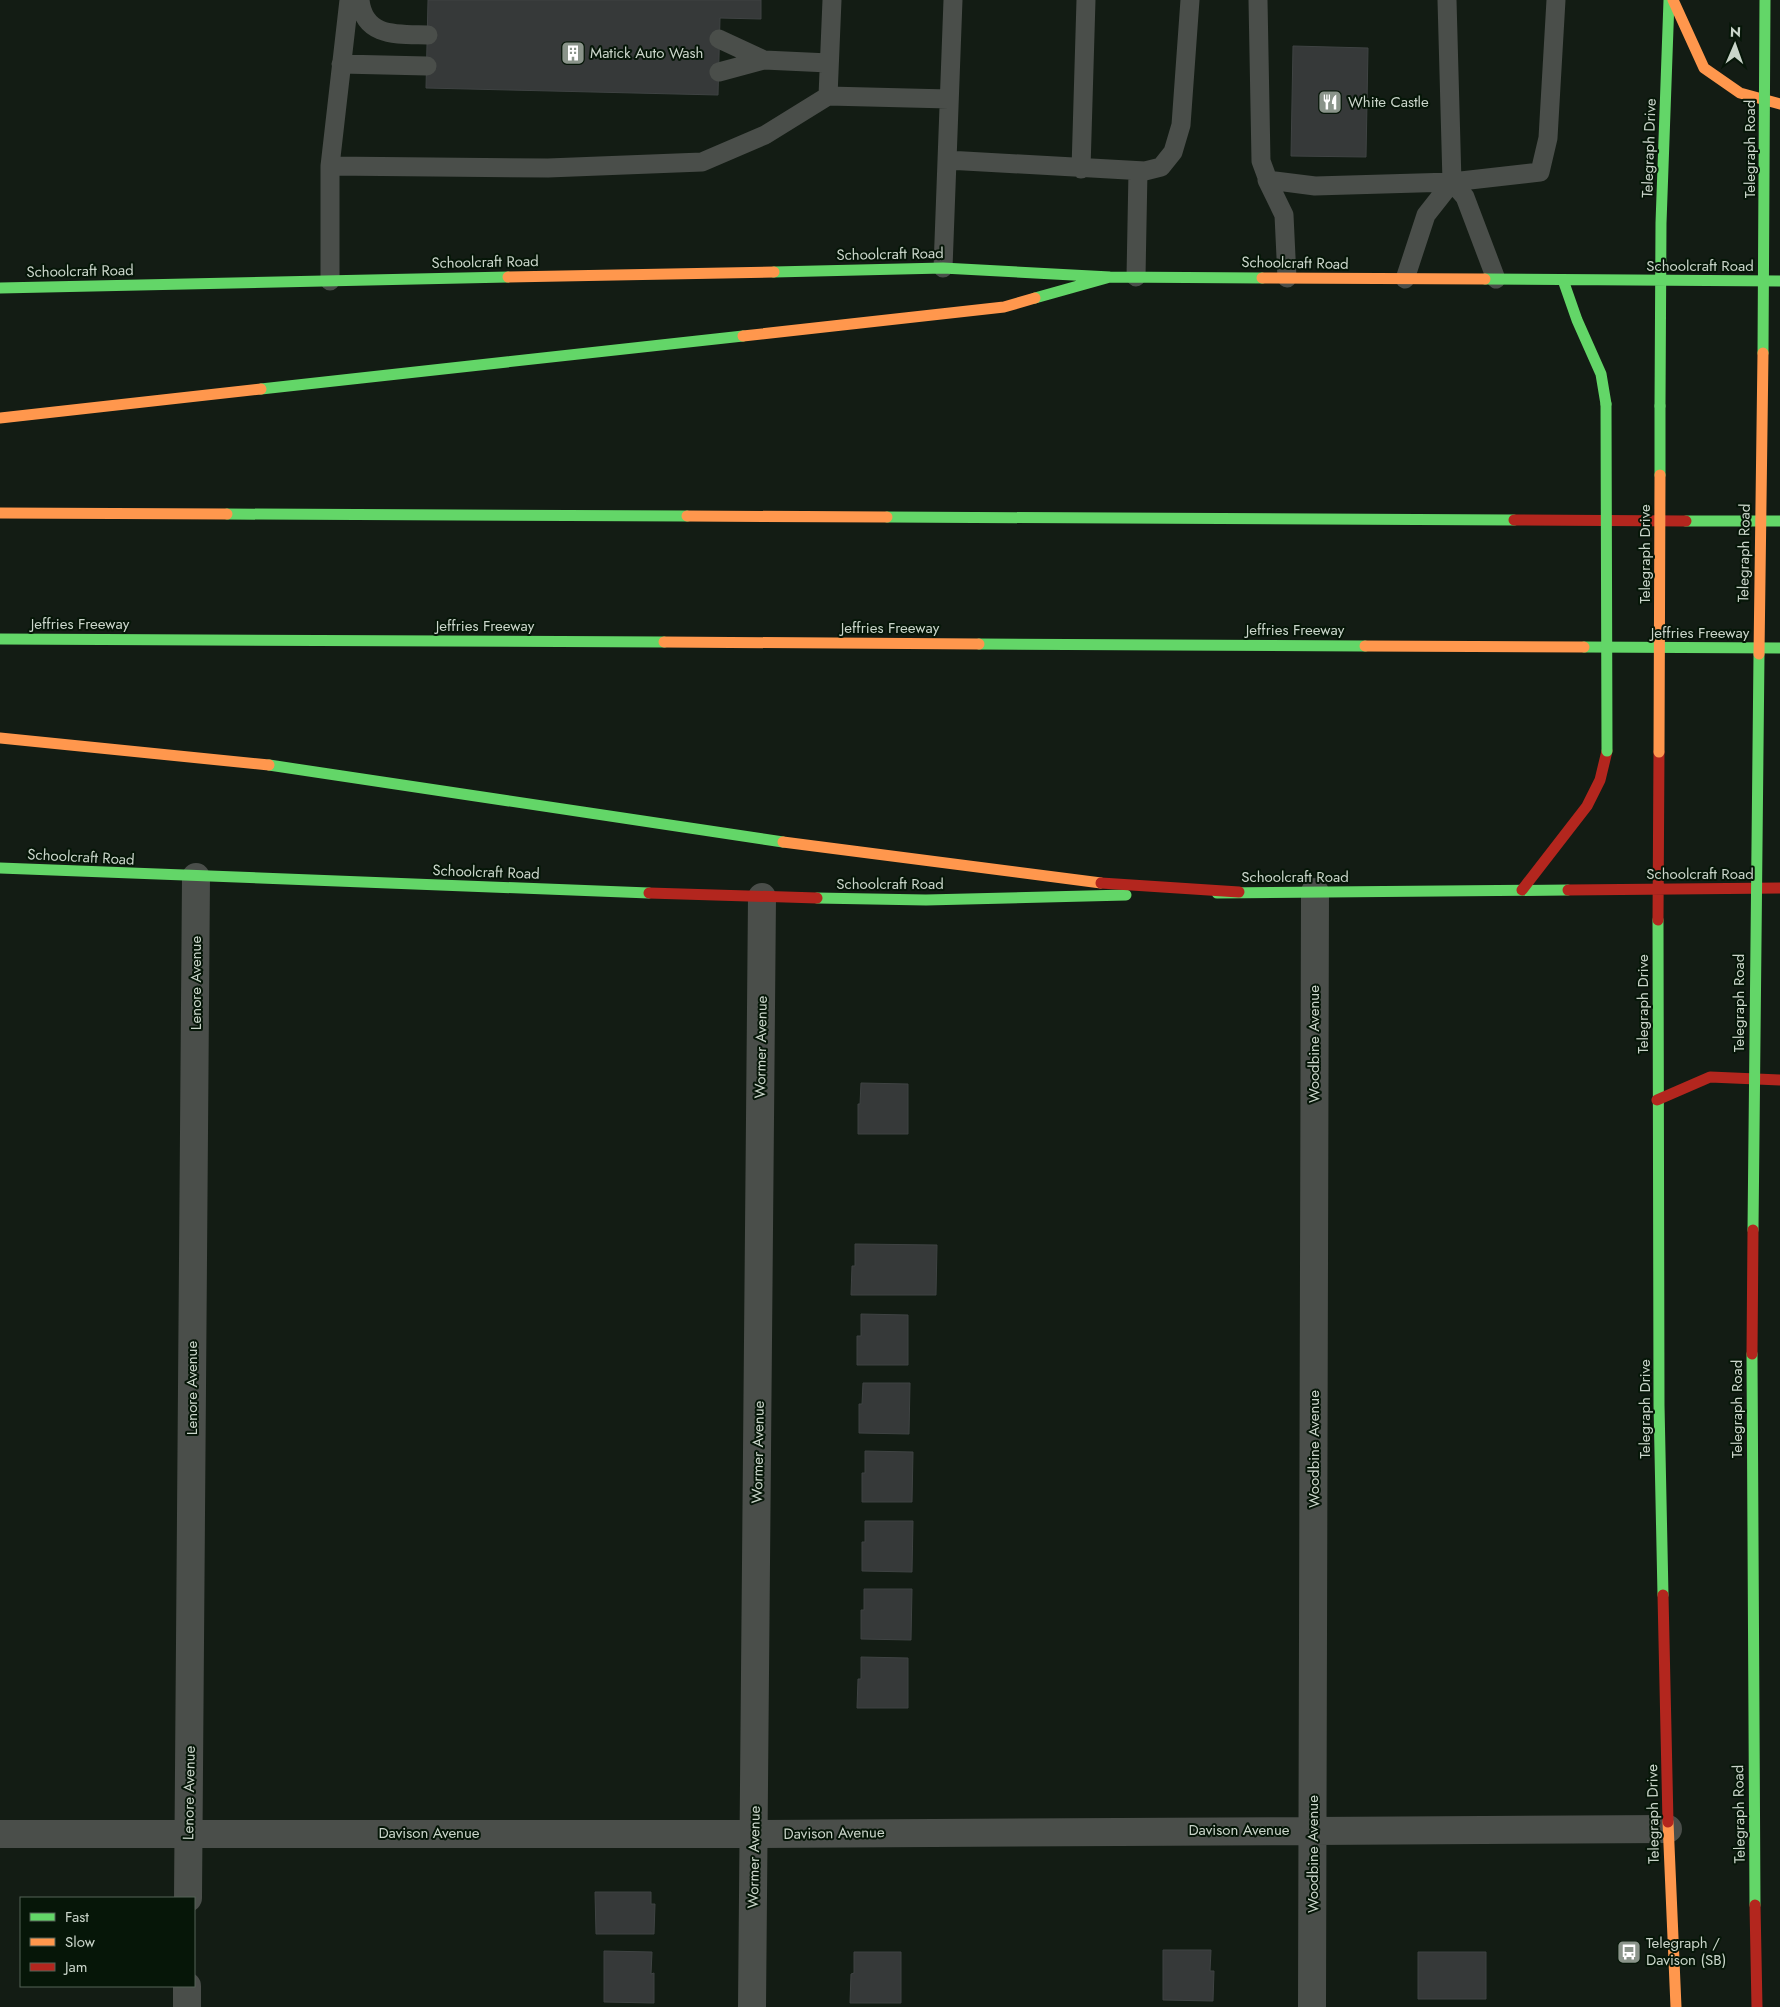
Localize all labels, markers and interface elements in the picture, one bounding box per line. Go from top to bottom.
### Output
north arrow [1710,20,1760,70]
text: N [1730,22,1741,42]
building icon: Matick Auto Wash [560,40,586,66]
place label: Matick Auto Wash [590,42,703,64]
restaurant icon: White Castle [1317,89,1343,115]
place label: White Castle [1348,91,1429,113]
street label: Telegraph Drive [1636,98,1662,198]
street label: Telegraph Road [1739,100,1761,198]
street label: Schoolcraft Road [836,242,944,266]
street label: Schoolcraft Road [431,250,539,274]
street label: Schoolcraft Road [1241,251,1349,275]
street label: Schoolcraft Road [1646,255,1754,277]
street label: Schoolcraft Road [26,259,134,283]
street label: Telegraph Drive [1634,504,1656,604]
street label: Telegraph Road [1732,504,1756,602]
street label: Jeffries Freeway [29,613,130,635]
street label: Jeffries Freeway [434,615,535,637]
street label: Jeffries Freeway [839,617,940,639]
street label: Jeffries Freeway [1244,619,1345,641]
street label: Jeffries Freeway [1649,622,1750,644]
street label: Schoolcraft Road [27,843,135,871]
street label: Schoolcraft Road [432,859,540,885]
street label: Schoolcraft Road [1646,863,1754,885]
street label: Schoolcraft Road [1241,866,1349,888]
street label: Schoolcraft Road [836,873,944,895]
street label: Lenore Avenue [185,936,207,1030]
street label: Telegraph Drive [1632,954,1654,1054]
street label: Telegraph Road [1728,954,1750,1052]
street label: Woodbine Avenue [1303,985,1325,1103]
street label: Wormer Avenue [749,995,773,1099]
street label: Lenore Avenue [181,1341,203,1435]
street label: Telegraph Drive [1634,1359,1656,1459]
street label: Telegraph Road [1726,1360,1748,1458]
street label: Woodbine Avenue [1303,1390,1325,1508]
street label: Wormer Avenue [746,1400,770,1504]
street label: Lenore Avenue [177,1745,201,1840]
street label: Telegraph Drive [1641,1764,1665,1864]
street label: Telegraph Road [1727,1765,1751,1863]
street label: Woodbine Avenue [1302,1795,1324,1913]
street label: Wormer Avenue [742,1805,766,1909]
street label: Davison Avenue [1188,1819,1290,1841]
street label: Davison Avenue [783,1821,885,1845]
street label: Davison Avenue [378,1822,480,1844]
legend [20,1897,195,1987]
text: Fast [65,1906,89,1928]
text: Slow [65,1931,96,1953]
place label: Telegraph / Davison (SB) [1646,1932,1726,1971]
bus stop icon: Telegraph / Davison (SB) [1616,1939,1642,1965]
text: Jam [63,1956,88,1978]

